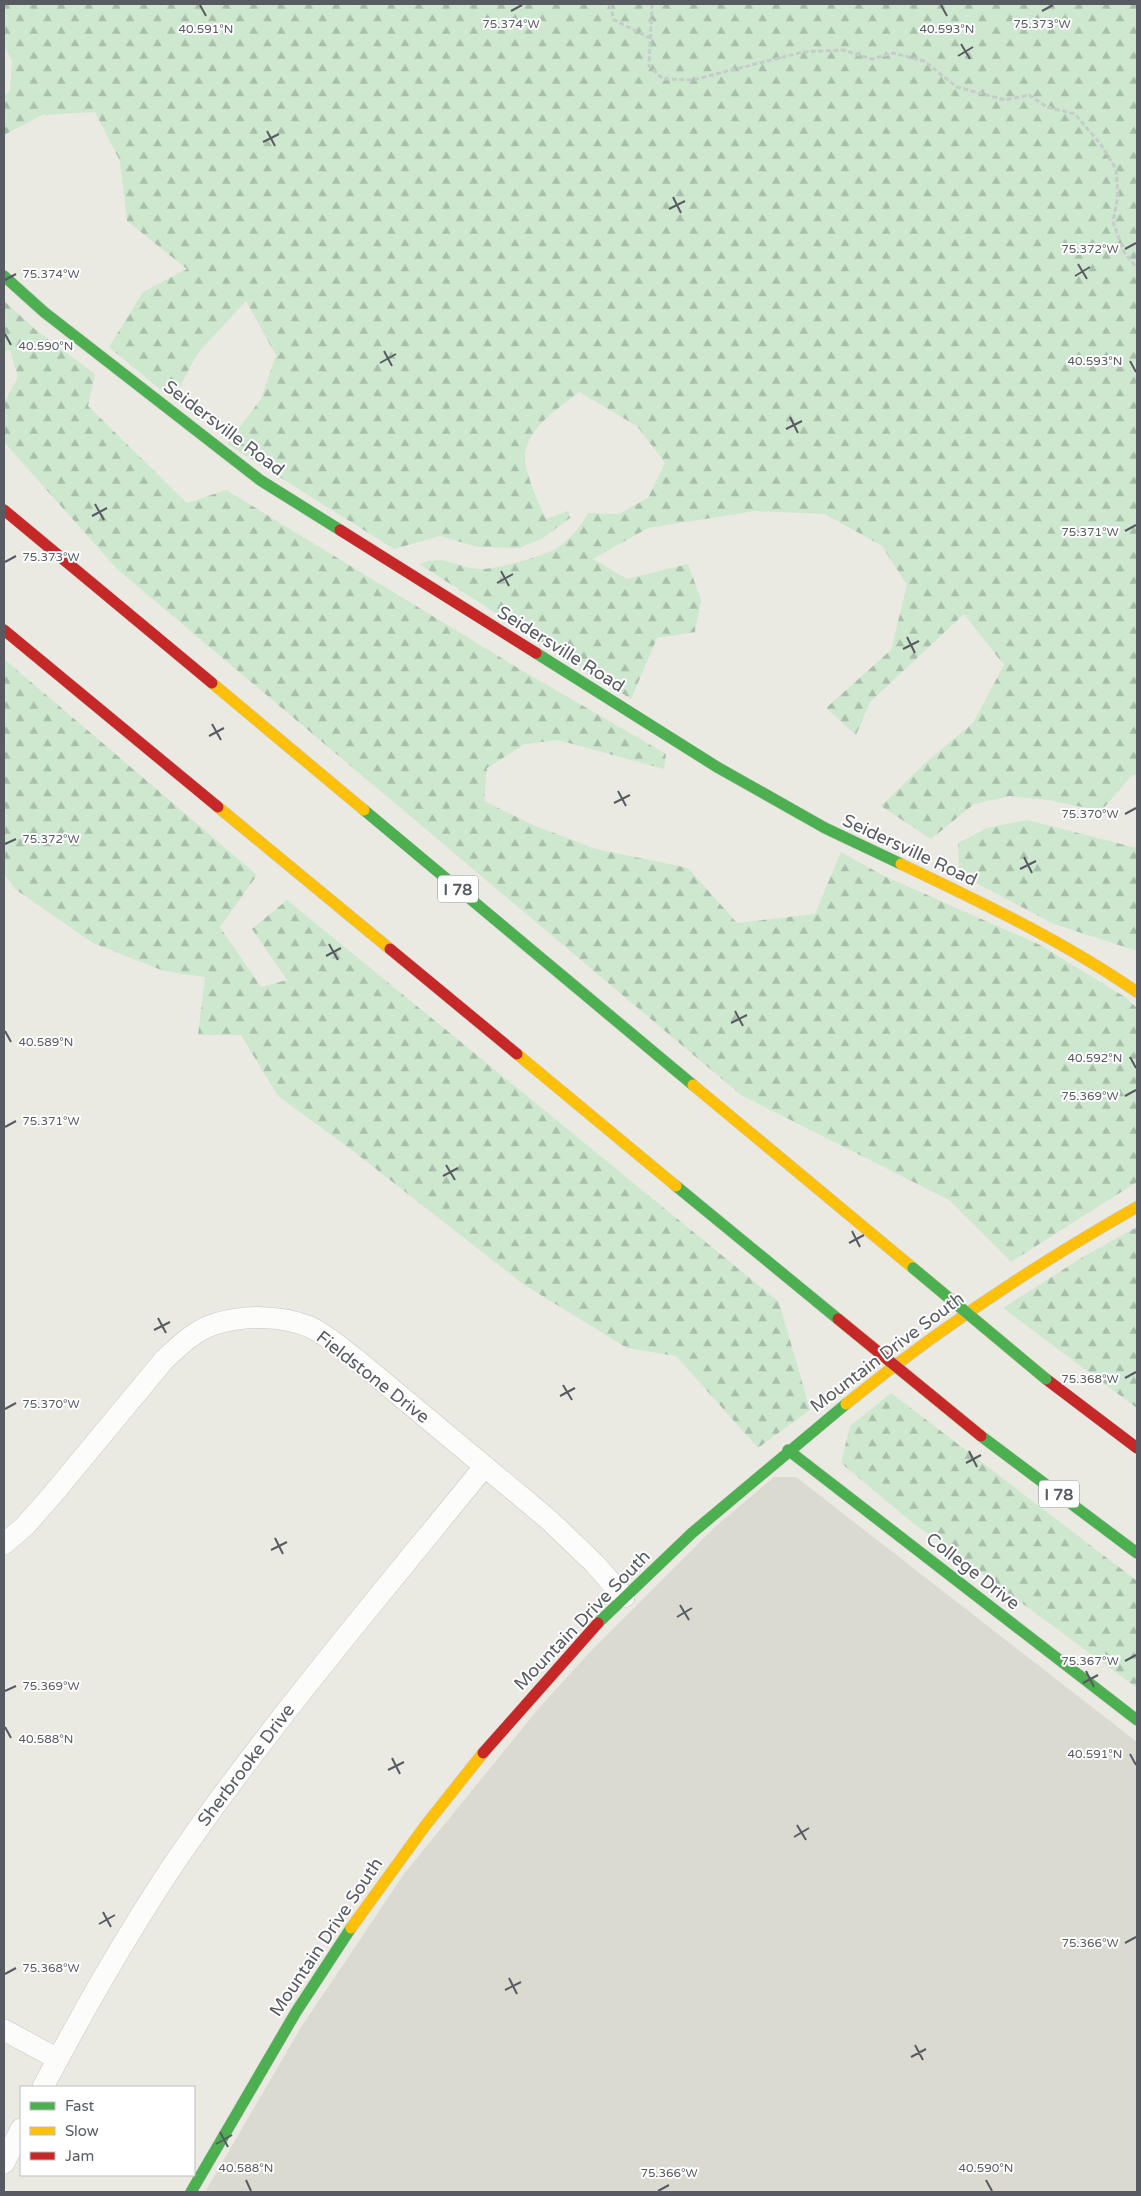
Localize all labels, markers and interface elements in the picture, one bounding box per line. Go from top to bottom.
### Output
text: 75.374°W [482,17,540,31]
text: 75.373°W [1013,17,1071,31]
text: 40.591°N [179,22,233,36]
text: 40.593°N [920,22,974,36]
text: 75.372°W [1061,242,1119,256]
text: 75.374°W [22,267,80,281]
text: 40.590°N [19,339,73,353]
text: 40.593°N [1068,354,1122,368]
street label: Seidersville Road [159,375,289,481]
text: 75.371°W [1061,525,1119,539]
text: 75.373°W [22,550,80,564]
street label: Seidersville Road [493,601,629,697]
text: 75.370°W [1061,807,1119,821]
street label: Seidersville Road [839,809,981,891]
text: 75.372°W [22,832,80,846]
road number: I 78 [438,876,478,902]
text: 40.589°N [19,1035,73,1049]
text: 40.592°N [1068,1051,1122,1065]
text: 75.369°W [1061,1089,1119,1103]
text: 75.371°W [22,1114,80,1128]
street label: Mountain Drive South [806,1287,968,1417]
street label: Fieldstone Drive [312,1326,434,1428]
text: 75.368°W [1061,1372,1119,1386]
text: 75.370°W [22,1397,80,1411]
road number: I 78 [1039,1480,1079,1508]
street label: College Drive [922,1528,1024,1614]
street label: Mountain Drive South [509,1545,655,1695]
text: 75.367°W [1061,1654,1119,1668]
text: 75.369°W [22,1679,80,1693]
street label: Sherbrooke Drive [193,1699,299,1831]
text: 40.588°N [19,1732,73,1746]
text: 40.591°N [1068,1747,1122,1761]
street label: Mountain Drive South [265,1853,387,2021]
text: 75.366°W [1061,1936,1119,1950]
text: 75.368°W [22,1961,80,1975]
legend [20,2086,195,2176]
text: Fast [65,2097,95,2115]
text: Slow [65,2122,99,2140]
text: Jam [65,2147,94,2165]
text: 40.588°N [219,2161,273,2175]
text: 40.590°N [959,2161,1013,2175]
text: 75.366°W [640,2166,698,2180]

